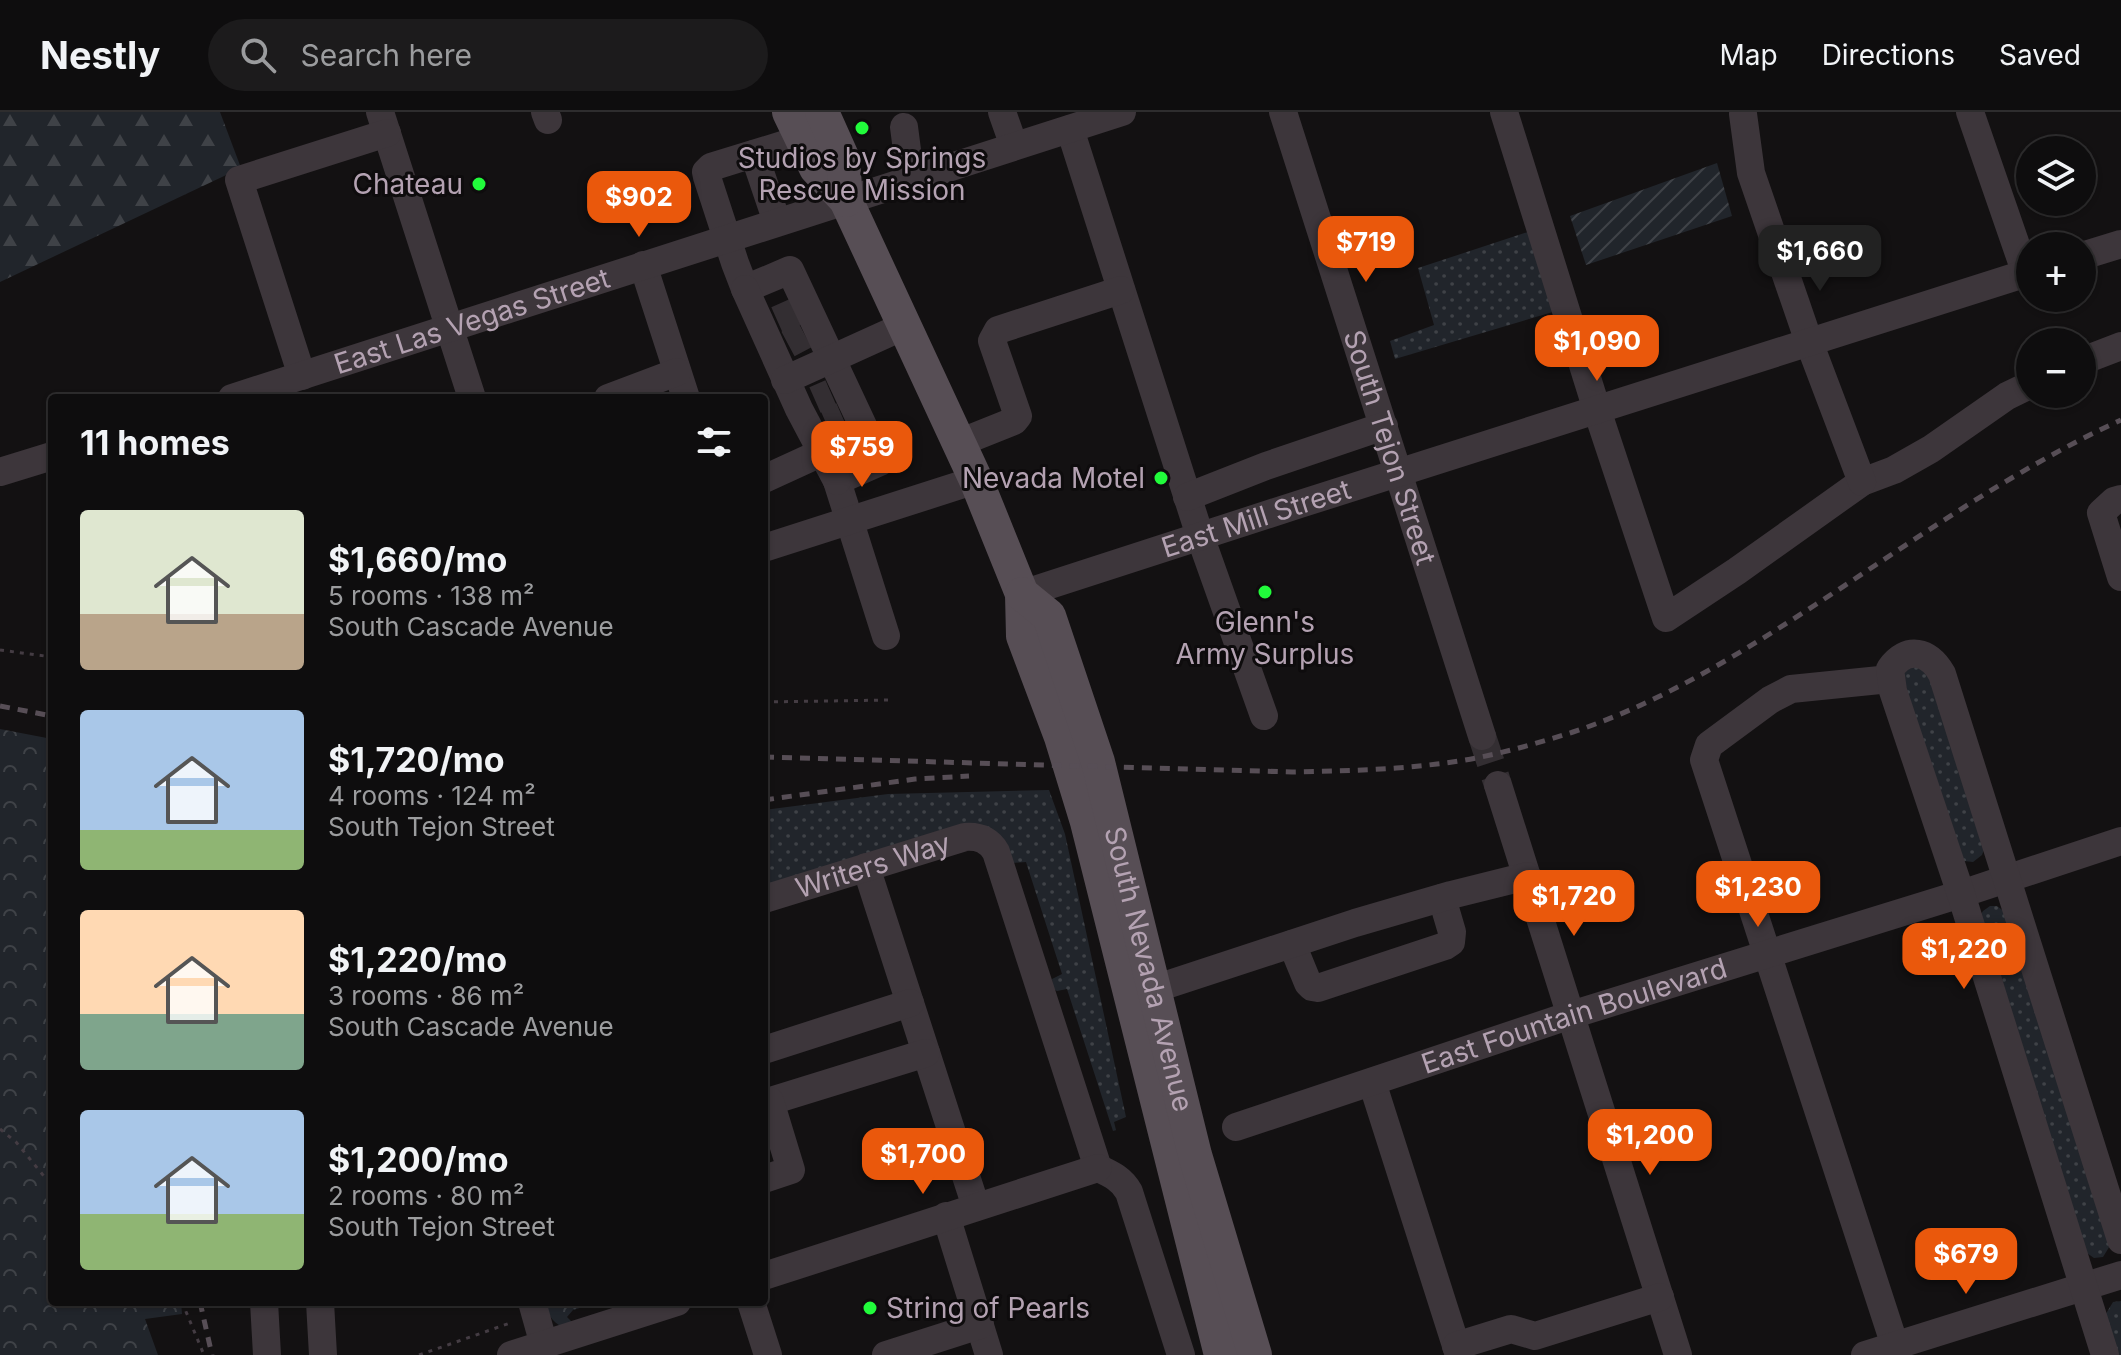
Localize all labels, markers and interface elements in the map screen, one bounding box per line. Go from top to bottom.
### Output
search box [208,19,768,91]
text: Nestly [40,32,160,78]
icon: search [236,33,280,77]
text: Search here [300,37,472,73]
text: Map [1719,38,1778,72]
text: Directions [1822,38,1955,72]
text: Saved [1999,38,2081,72]
marker: Studios by Springs Rescue Mission [853,119,871,137]
map controls [2016,136,2096,408]
button: layers [2016,136,2096,216]
place label: Studios by Springs Rescue Mission [738,141,986,207]
place label: Chateau [353,167,463,201]
pin: $902 [592,171,686,239]
marker: Chateau [470,175,488,193]
text: $902 [605,181,673,212]
pin: $719 [1319,216,1413,284]
pin: $1,660 [1755,225,1885,293]
text: $719 [1336,226,1396,257]
button: + [2016,232,2096,312]
text: $1,660 [1776,235,1864,266]
street label: East Las Vegas Street [330,261,614,381]
pin: $1,090 [1532,315,1662,383]
text: $1,090 [1553,325,1641,356]
street label: South Tejon Street [1337,326,1443,569]
button: − [2016,328,2096,408]
icon: filters [692,420,736,464]
pin: $759 [815,421,909,489]
text: 11 homes [80,422,230,463]
text: $759 [829,431,895,462]
place label: Nevada Motel [962,461,1145,495]
marker: Nevada Motel [1152,469,1170,487]
street label: East Mill Street [1157,472,1355,565]
text: $1,660/mo [328,539,507,580]
icon: home [144,542,240,638]
text: 5 rooms · 138 m² [328,580,535,611]
marker: Glenn's Army Surplus [1256,583,1274,601]
place label: Glenn's Army Surplus [1176,605,1354,671]
text: South Cascade Avenue [328,611,614,642]
text: $1,720/mo [328,739,505,780]
icon: home [144,742,240,838]
text: 4 rooms · 124 m² [328,780,536,811]
text: South Tejon Street [328,811,555,842]
street label: South Nevada Avenue [1098,823,1201,1115]
street label: Writers Way [791,826,954,905]
pin: $1,230 [1693,861,1823,929]
pin: $1,720 [1509,870,1639,938]
text: $1,230 [1714,871,1802,902]
text: $1,720 [1531,880,1617,911]
pin: $1,220 [1899,923,2029,991]
text: $1,220 [1920,933,2008,964]
text: $1,220/mo [328,939,507,980]
icon: home [144,942,240,1038]
street label: East Fountain Boulevard [1417,951,1731,1081]
text: 3 rooms · 86 m² [328,980,524,1011]
text: South Cascade Avenue [328,1011,614,1042]
pin: $1,200 [1585,1109,1715,1177]
text: $1,200 [1606,1119,1694,1150]
pin: $1,700 [858,1128,988,1196]
text: $1,700 [880,1138,966,1169]
text: $1,200/mo [328,1139,509,1180]
icon: home [144,1142,240,1238]
text: 2 rooms · 80 m² [328,1180,524,1211]
text: South Tejon Street [328,1211,555,1242]
pin: $679 [1919,1228,2013,1296]
text: $679 [1933,1238,1999,1269]
place label: String of Pearls [886,1291,1090,1325]
marker: String of Pearls [861,1299,879,1317]

